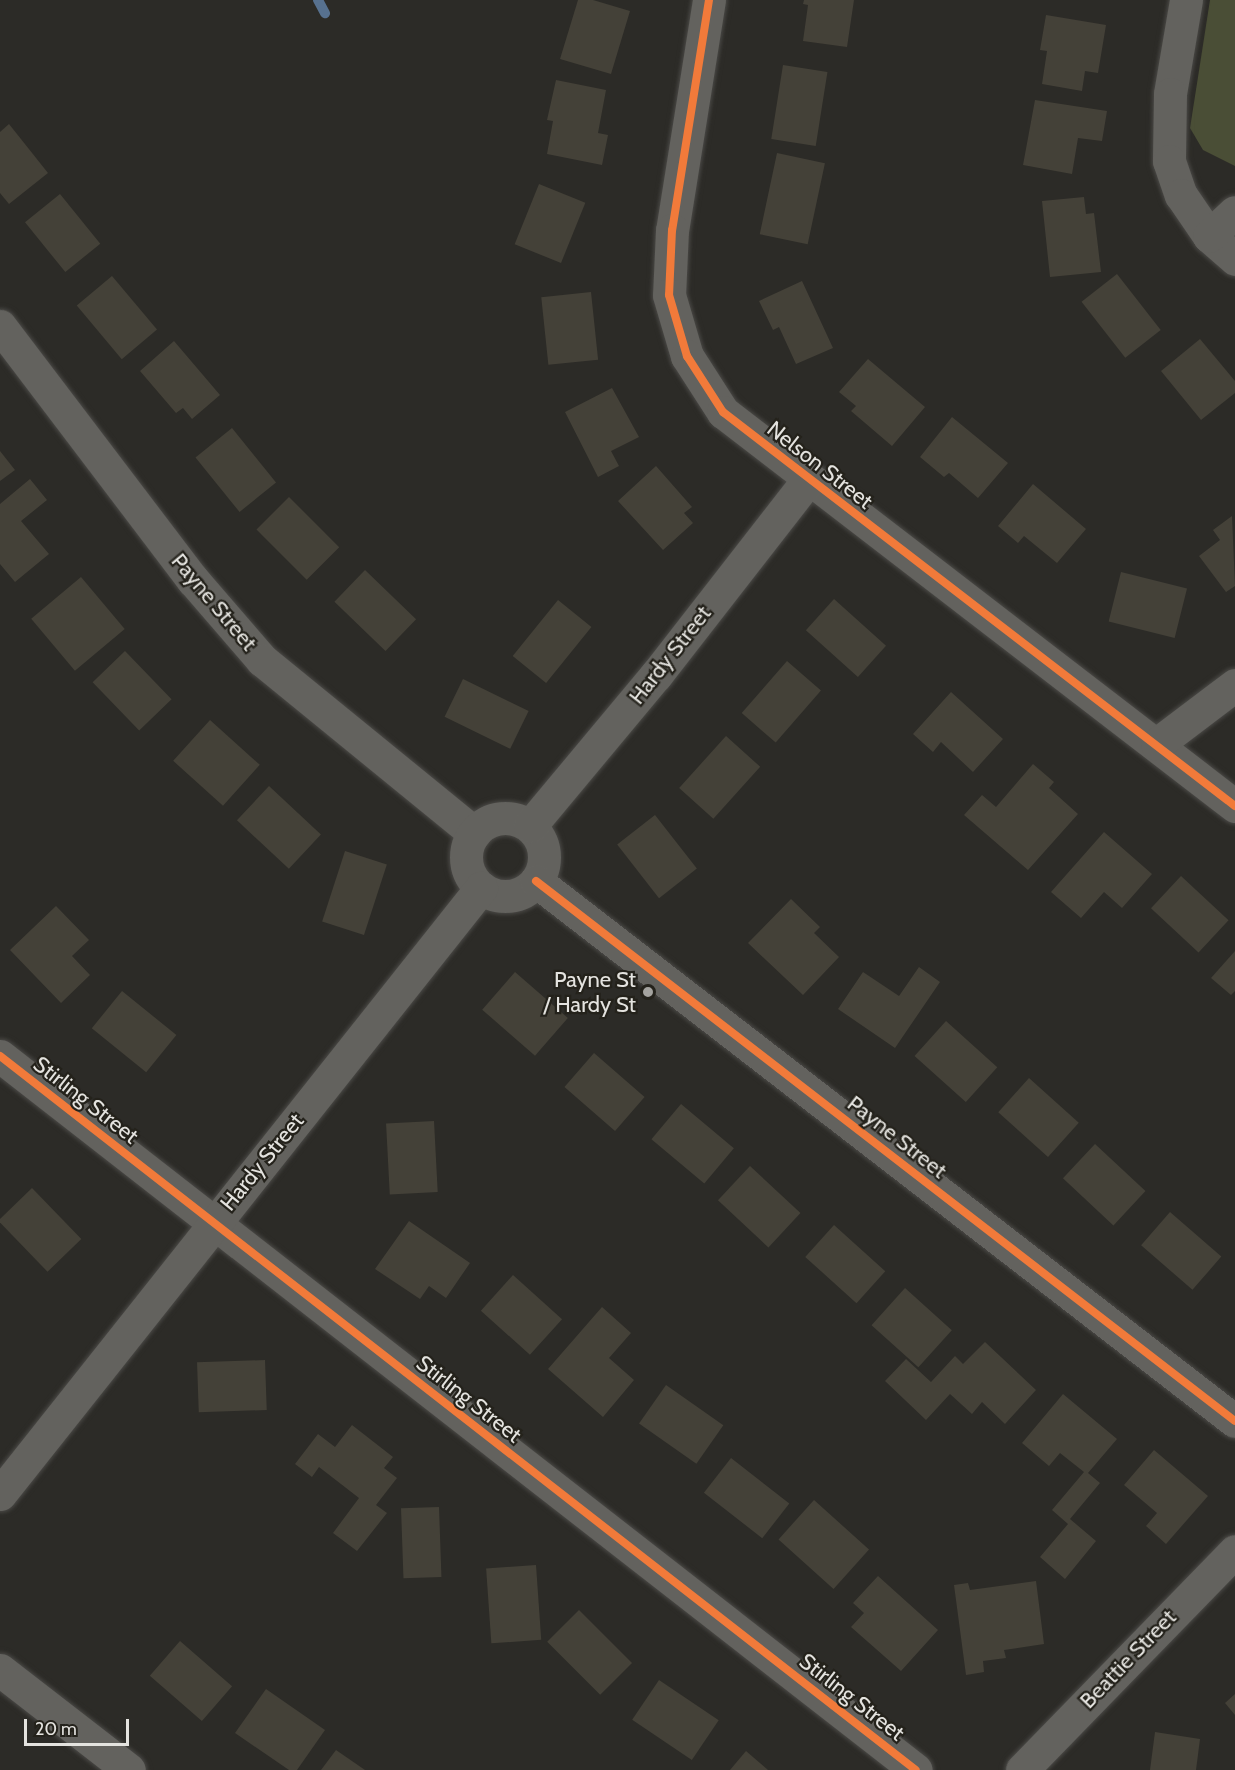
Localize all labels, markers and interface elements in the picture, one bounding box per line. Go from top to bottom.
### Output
street label: Nelson Street [762,416,878,514]
street label: Payne Street [166,548,262,656]
street label: Hardy Street [623,601,717,709]
place label: Payne St / Hardy St [543,966,636,1017]
marker: Payne St / Hardy St [641,985,655,999]
street label: Stirling Street [28,1051,144,1149]
street label: Payne Street [842,1090,952,1184]
street label: Hardy Street [215,1108,309,1216]
street label: Stirling Street [411,1350,527,1448]
street label: Beattie Street [1074,1604,1182,1714]
street label: Stirling Street [794,1648,910,1746]
scale bar [27,1707,132,1745]
text: 20 m [35,1718,77,1740]

